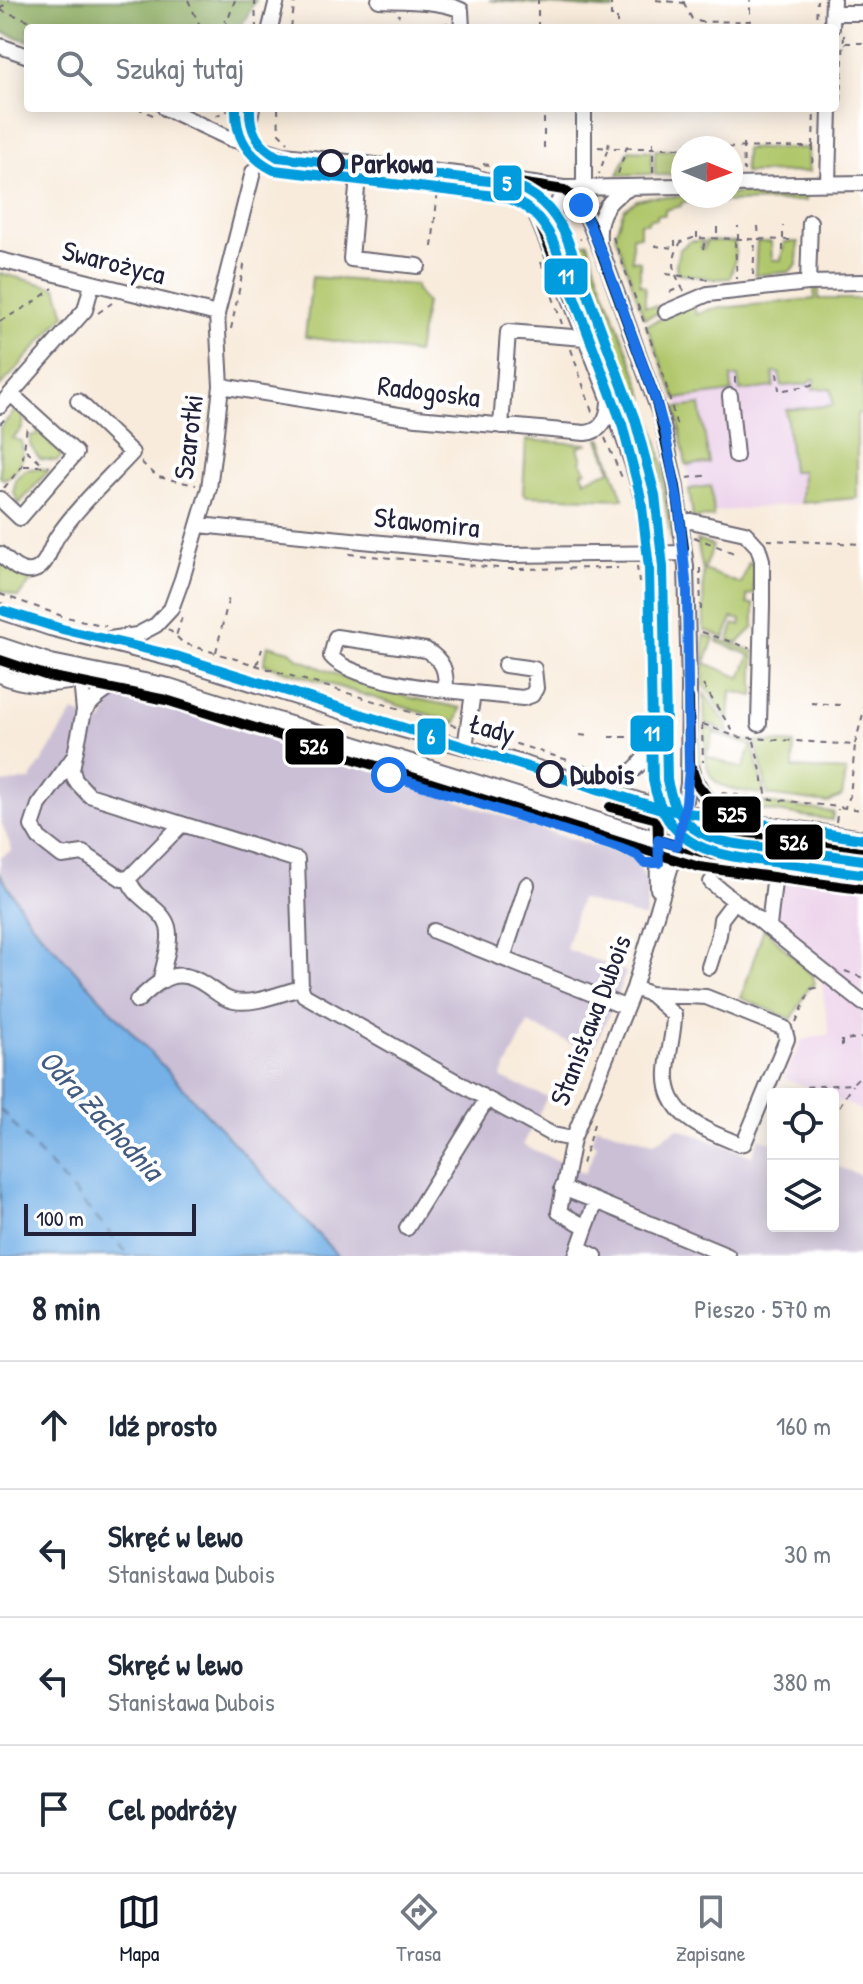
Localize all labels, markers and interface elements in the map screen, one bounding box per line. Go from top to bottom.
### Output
search box [24,24,839,112]
icon: search [52,46,96,90]
text: Szukaj tutaj [116,48,244,88]
north arrow [671,136,743,208]
place label: Parkowa [351,144,433,182]
marker: Parkowa [318,150,344,176]
line badge: 5 [492,164,523,202]
text: 5 [502,168,512,198]
route end [563,187,599,223]
street label: Swarożyca [59,231,169,293]
line badge: 11 [543,257,589,296]
text: 11 [558,261,574,291]
street label: Radogoska [376,366,482,416]
street label: Szarotki [164,392,212,482]
street label: Sławomira [372,498,482,546]
street label: Łady [465,704,519,752]
line badge: 11 [629,714,675,753]
line badge: 6 [416,717,447,756]
text: 11 [644,718,660,748]
text: 6 [427,721,436,751]
line badge: 526 [284,727,345,766]
text: 526 [300,731,328,761]
place label: Dubois [570,755,635,793]
route start [371,757,407,793]
marker: Dubois [537,761,563,787]
line badge: 525 [701,795,762,834]
text: 525 [718,799,747,829]
line badge: 526 [764,823,824,861]
text: 526 [780,827,808,857]
street label: Stanisława Dubois [540,929,640,1111]
water label: Odra Zachodnia [31,1040,175,1191]
map controls [767,1088,839,1232]
button: locate [767,1088,839,1160]
button: layers [767,1160,839,1232]
scale bar [24,1200,196,1236]
text: 100 m [36,1203,84,1233]
text: 8 min [32,1285,101,1331]
text: Pieszo · 570 m [694,1291,831,1326]
icon: ahead [32,1403,76,1447]
text: Idź prosto [108,1405,217,1445]
text: 160 m [776,1408,831,1443]
text: Skręć w lewo [108,1516,243,1556]
icon: left [32,1531,76,1575]
text: 30 m [784,1536,831,1571]
text: Stanisława Dubois [108,1556,275,1591]
text: Skręć w lewo [108,1644,243,1684]
icon: left [32,1659,76,1703]
text: 380 m [773,1664,831,1699]
text: Stanisława Dubois [108,1684,275,1719]
icon: arrive [32,1787,76,1831]
text: Cel podróży [108,1789,237,1829]
tab: Mapa [117,1890,161,1968]
tab: Trasa [396,1890,441,1968]
tab: Zapisane [676,1890,746,1968]

